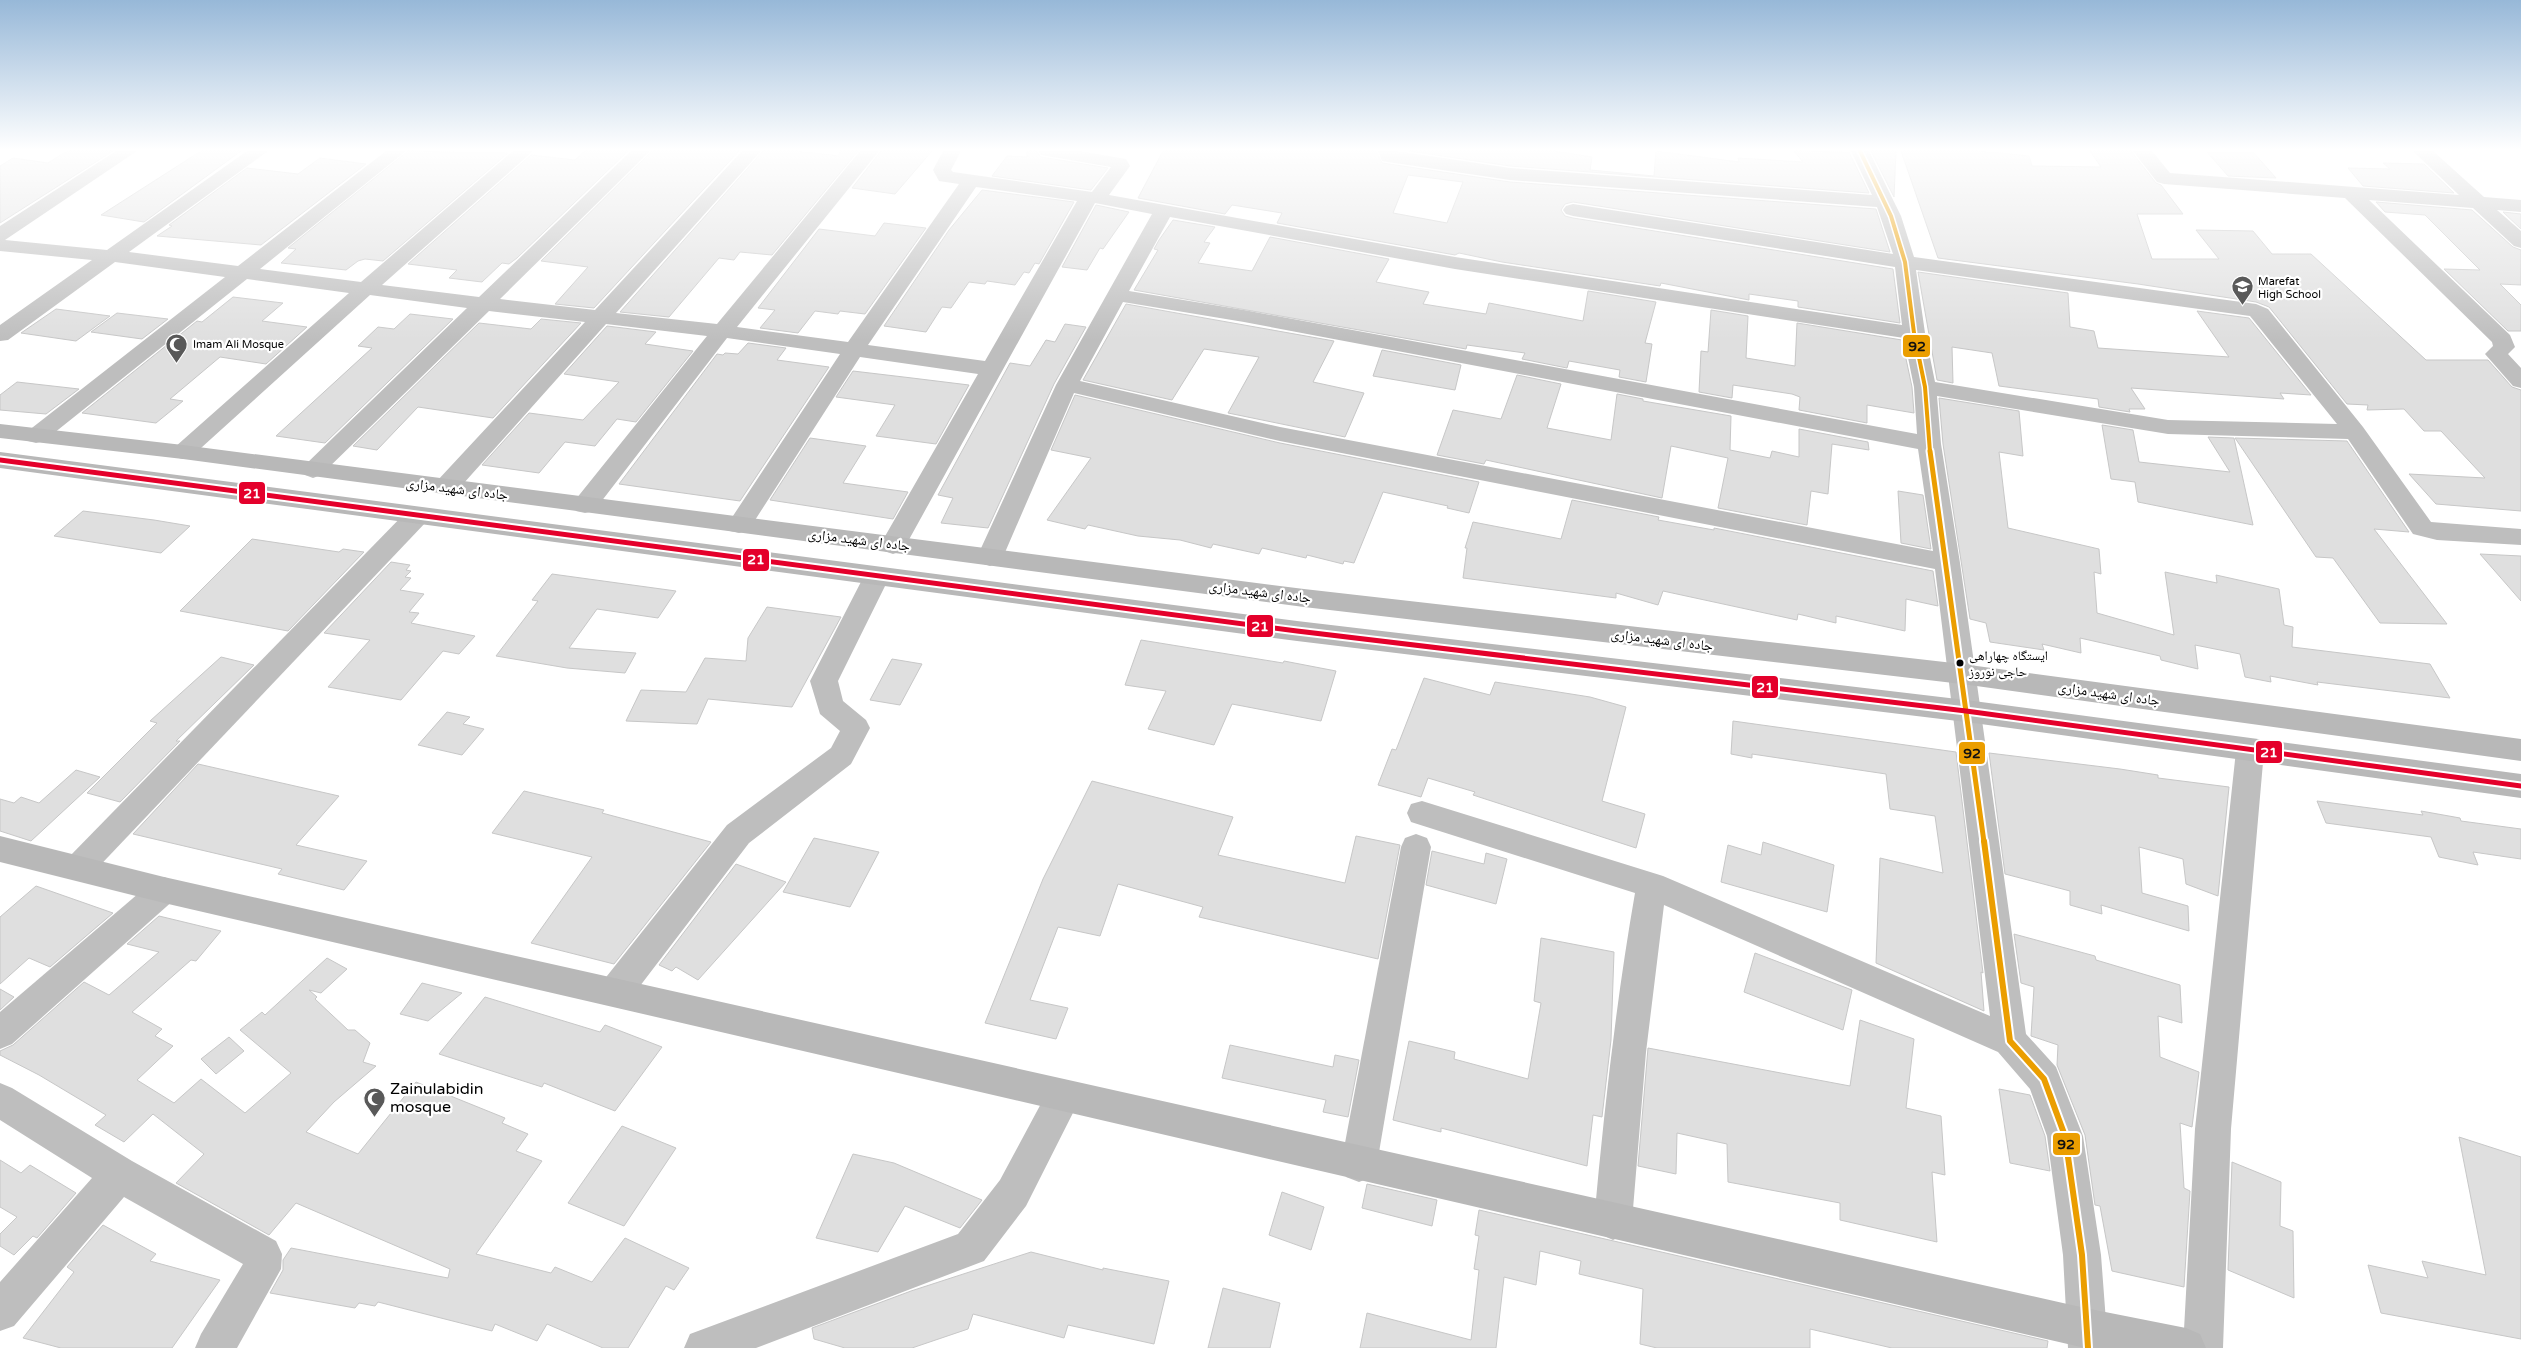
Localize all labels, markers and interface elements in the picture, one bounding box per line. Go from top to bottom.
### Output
school or university icon: Marefat High School [2230,275,2254,306]
place label: Marefat High School [2258,275,2321,301]
mosque icon: Imam Ali Mosque [165,332,189,363]
line badge: 92 [1902,334,1931,358]
place label: Imam Ali Mosque [193,338,284,351]
text: 92 [1908,338,1926,355]
street label: جاده ای شهید مزاری [405,474,509,504]
line badge: 21 [238,481,266,505]
text: 21 [243,485,261,502]
street label: جاده ای شهید مزاری [807,525,911,555]
line badge: 21 [742,548,770,572]
text: 21 [747,551,765,568]
street label: جاده ای شهید مزاری [1208,577,1312,607]
line badge: 21 [1246,614,1274,638]
text: 21 [1251,618,1269,635]
street label: جاده ای شهید مزاری [1610,625,1714,655]
place label: ایستگاه چهاراهی حاجی نوروز [1968,648,2048,680]
marker: ایستگاه چهاراهی حاجی نوروز [1955,658,1965,668]
line badge: 21 [1751,675,1779,699]
street label: جاده ای شهید مزاری [2057,678,2161,710]
text: 21 [1756,679,1774,696]
line badge: 21 [2255,740,2283,764]
line badge: 92 [1958,741,1986,765]
text: 21 [2260,744,2278,761]
text: 92 [1963,745,1981,762]
place label: Zainulabidin mosque [390,1079,484,1117]
mosque icon: Zainulabidin mosque [362,1086,386,1117]
line badge: 92 [2052,1132,2081,1156]
text: 92 [2057,1136,2075,1153]

